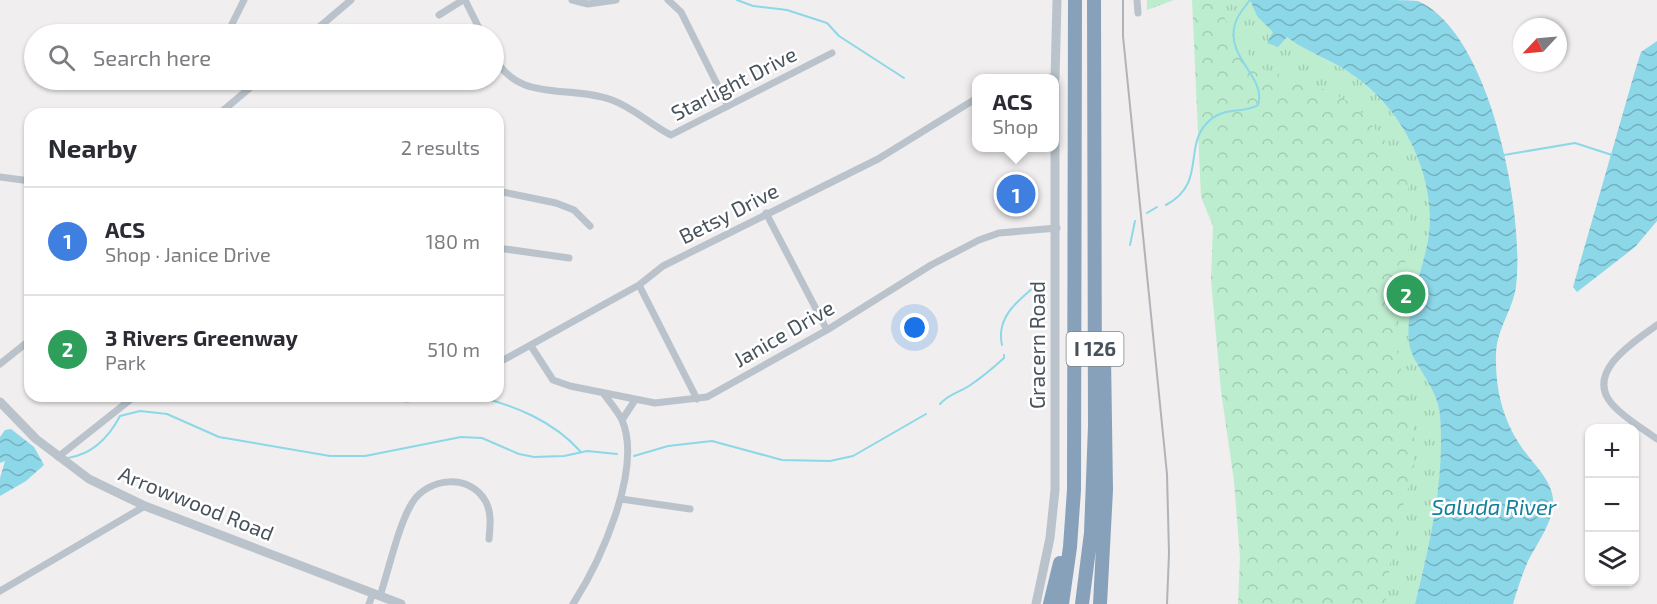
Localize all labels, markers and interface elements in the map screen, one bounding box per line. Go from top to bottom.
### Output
north arrow [1513,18,1567,72]
search box [24,24,504,90]
street label: Starlight Drive [666,40,800,125]
icon: search [45,41,78,74]
text: Search here [93,44,211,70]
popup [972,74,1059,152]
text: ACS [993,88,1033,114]
text: Shop [993,114,1038,138]
text: Nearby [48,132,137,163]
text: 2 results [401,135,480,159]
pin: 1 [996,172,1036,216]
street label: Betsy Drive [674,177,782,248]
text: ACS [105,216,145,242]
text: 1 [63,229,72,253]
text: 180 m [426,229,480,253]
text: Shop · Janice Drive [105,242,271,266]
pin: 2 [1386,272,1426,316]
street label: Gracern Road [1024,281,1049,409]
street label: Janice Drive [729,294,838,372]
your location [900,313,929,342]
text: 3 Rivers Greenway [105,324,298,350]
road number: I 126 [1066,332,1124,366]
text: 2 [62,337,73,361]
text: 510 m [427,337,480,361]
text: Park [105,350,146,374]
map controls [1585,424,1639,586]
button: + [1585,424,1639,478]
street label: Arrowwood Road [115,460,278,545]
button: − [1585,478,1639,532]
water label: Saluda River [1431,493,1558,519]
button: layers [1585,532,1639,586]

